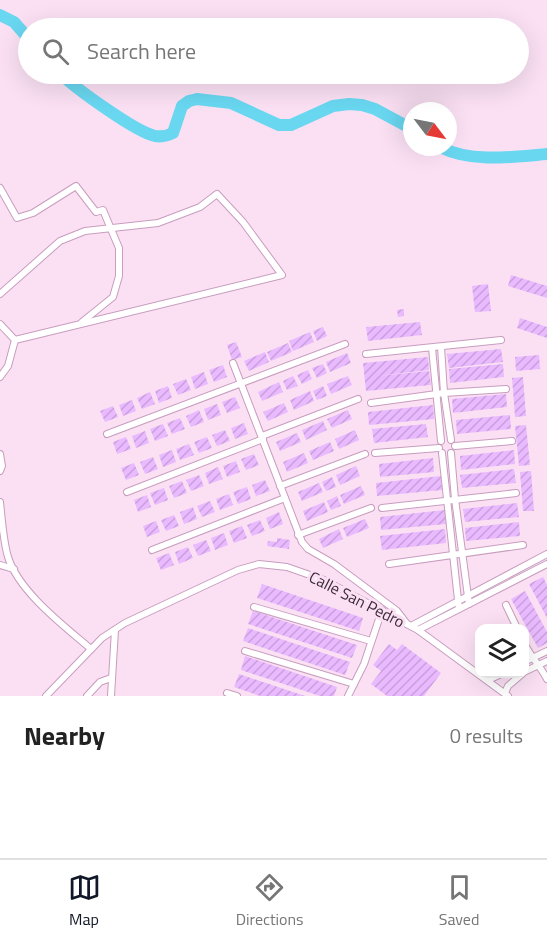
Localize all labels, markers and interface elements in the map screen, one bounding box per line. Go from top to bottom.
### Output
search box [18,18,529,84]
text: Search here [87,34,196,68]
icon: search [39,35,72,68]
north arrow [403,102,457,156]
street label: Calle San Pedro [305,565,409,633]
map controls [475,624,529,678]
button: layers [475,624,529,678]
text: Nearby [24,716,105,755]
text: 0 results [450,720,523,751]
tab: Map [68,871,101,931]
tab: Directions [236,871,304,931]
tab: Saved [439,871,479,931]

